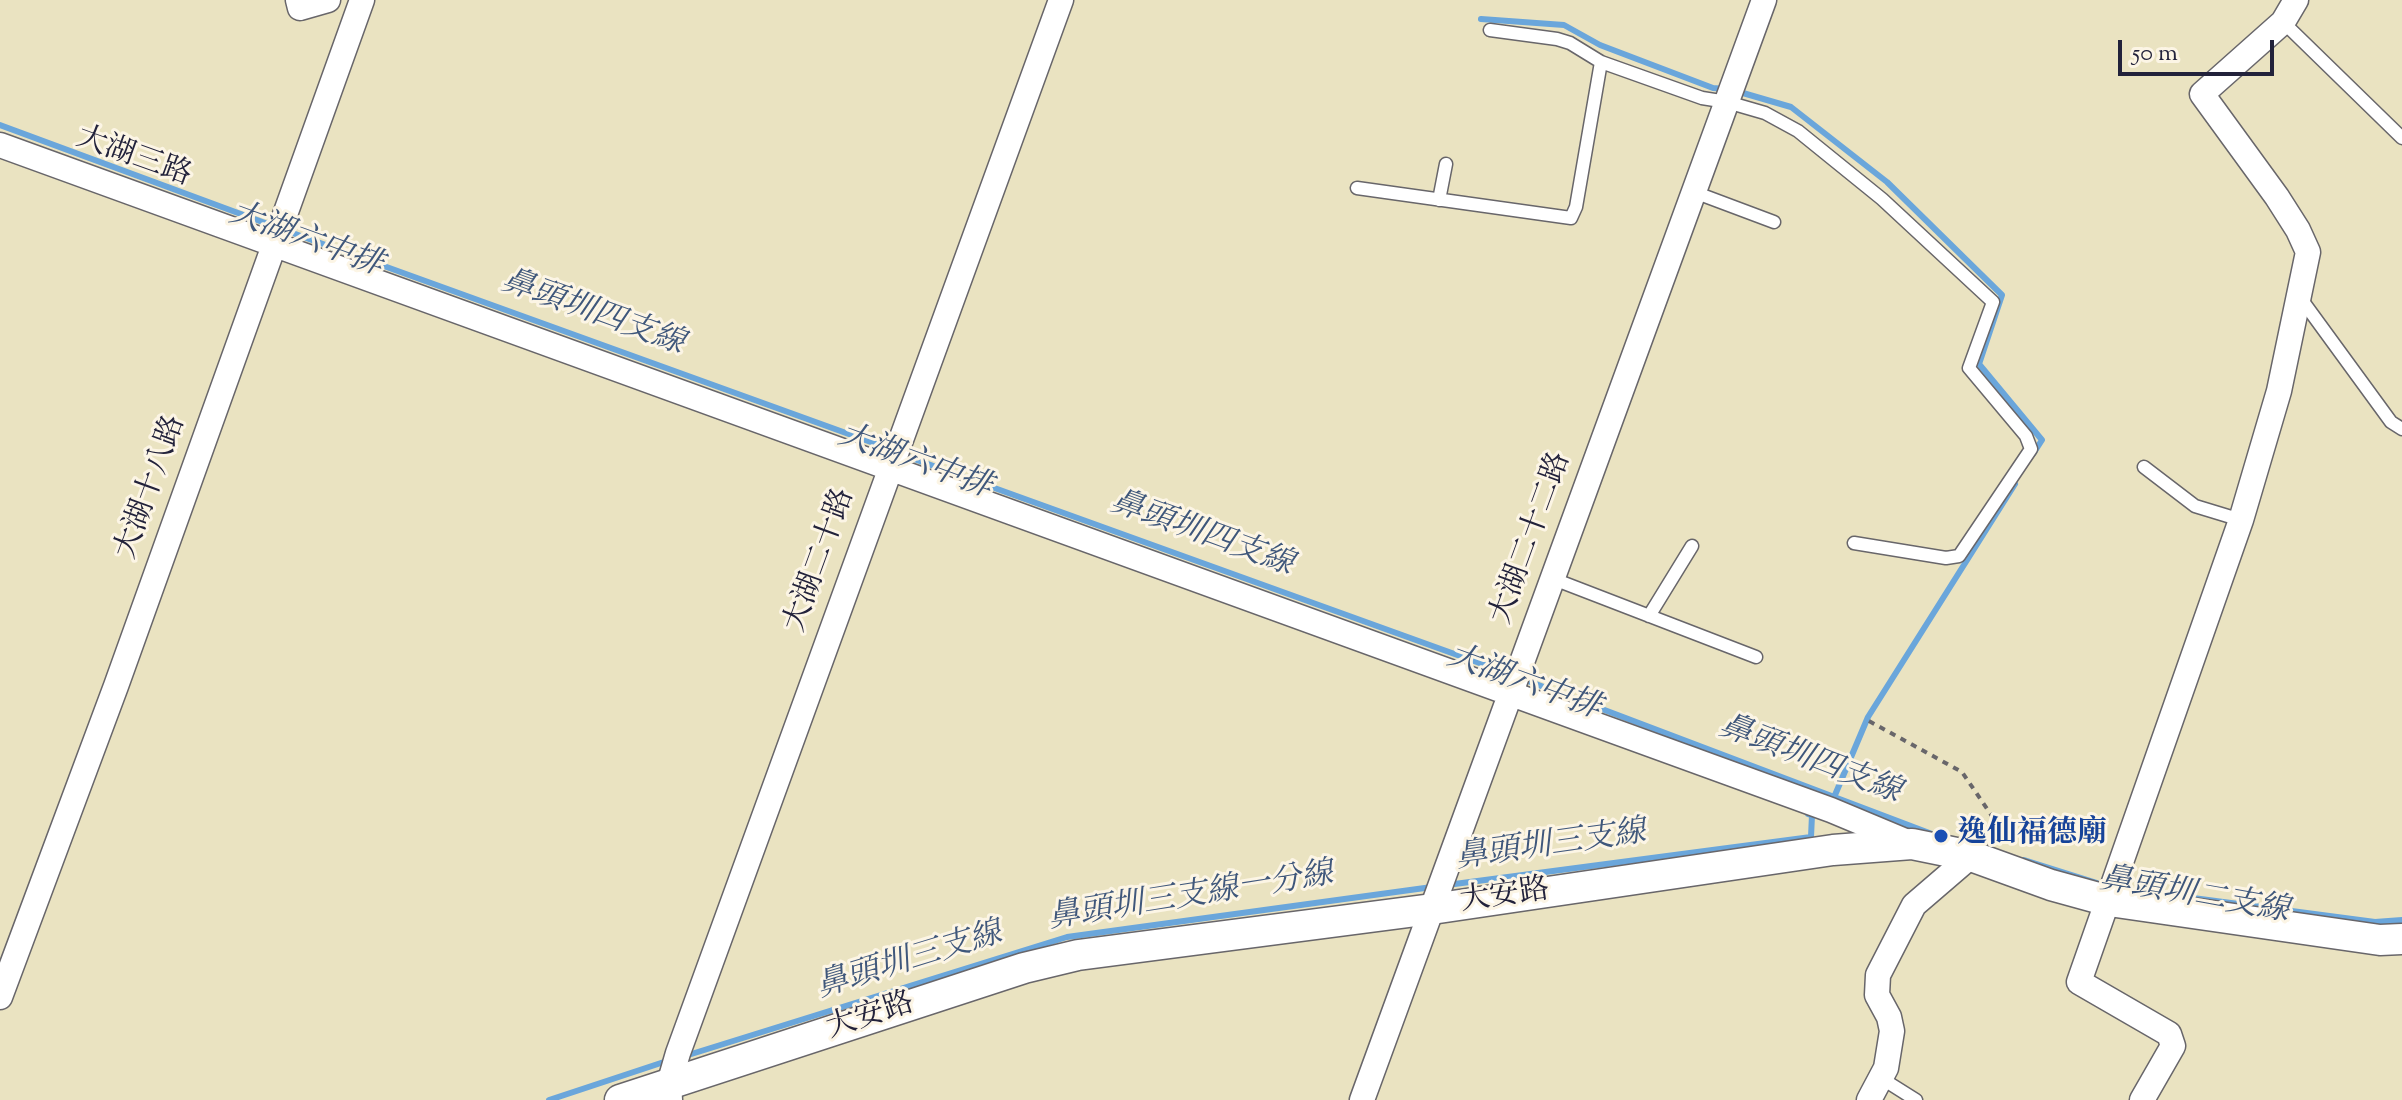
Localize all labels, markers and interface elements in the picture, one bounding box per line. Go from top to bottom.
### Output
scale bar [2122,24,2278,74]
text: 50 m [2132,37,2178,71]
street label: 大湖三路 [70,122,196,196]
water label: 大湖六中排 [223,197,387,287]
water label: 鼻頭圳四支線 [495,264,689,366]
street label: 大湖十八路 [110,411,196,565]
water label: 大湖六中排 [832,419,996,509]
street label: 大湖二十二路 [1485,448,1581,630]
street label: 大湖二十路 [779,484,865,638]
water label: 鼻頭圳四支線 [1104,485,1298,587]
water label: 大湖六中排 [1441,640,1605,730]
water label: 鼻頭圳四支線 [1712,710,1906,814]
water label: 鼻頭圳三支線 [1453,816,1649,880]
place label: 逸仙福德廟 [1957,818,2107,854]
marker: 逸仙福德廟 [1932,827,1950,845]
water label: 鼻頭圳三支線一分線 [1046,858,1336,940]
water label: 鼻頭圳二支線 [2096,862,2292,934]
street label: 大安路 [1458,874,1552,922]
water label: 鼻頭圳三支線 [813,917,1007,1009]
street label: 大安路 [823,987,919,1049]

